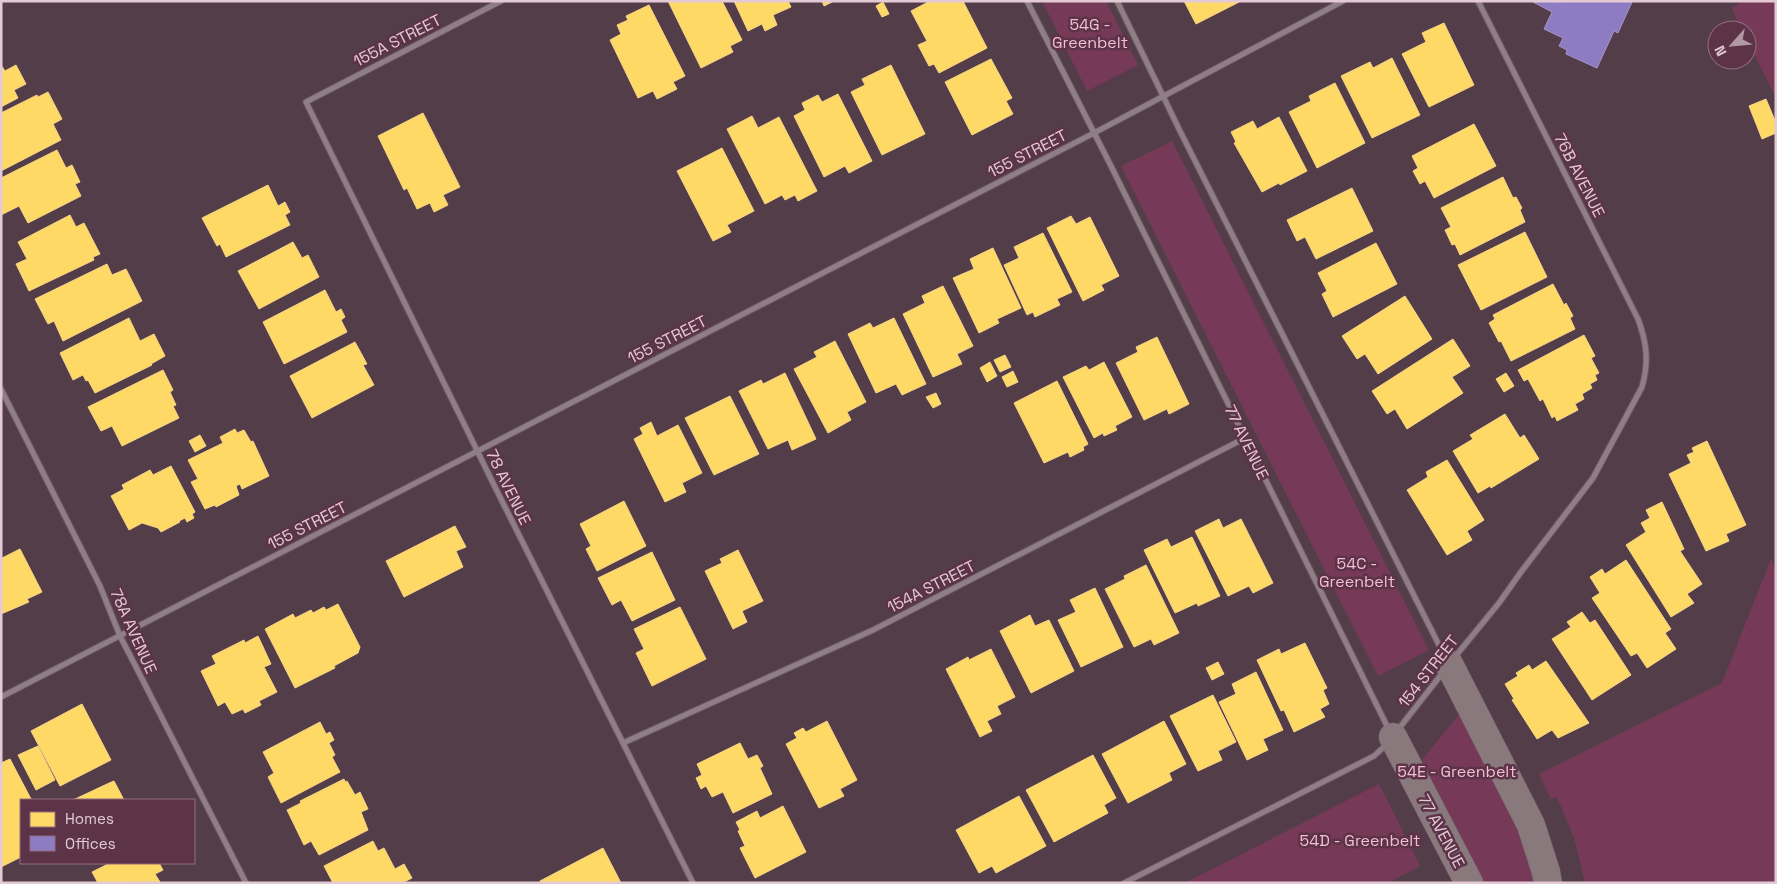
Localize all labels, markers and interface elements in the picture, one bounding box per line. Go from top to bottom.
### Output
street label: 155A STREET [350,9,445,72]
park label: 54G - Greenbelt [1052,14,1128,53]
north arrow [1707,20,1757,70]
text: N [1710,43,1731,59]
street label: 155 STREET [984,125,1070,182]
street label: 76B AVENUE [1549,130,1610,221]
street label: 155 STREET [624,311,710,368]
street label: 77 AVENUE [1219,401,1274,483]
street label: 78 AVENUE [481,446,536,528]
street label: 155 STREET [264,497,350,554]
park label: 54C - Greenbelt [1319,553,1395,592]
street label: 154A STREET [883,555,979,618]
street label: 78A AVENUE [105,585,162,677]
street label: 154 STREET [1393,631,1463,712]
park label: 54E - Greenbelt [1397,761,1517,782]
street label: 77 AVENUE [1413,791,1470,872]
legend [20,799,195,864]
text: Homes [65,809,114,828]
park label: 54D - Greenbelt [1300,830,1420,851]
text: Offices [65,834,116,853]

